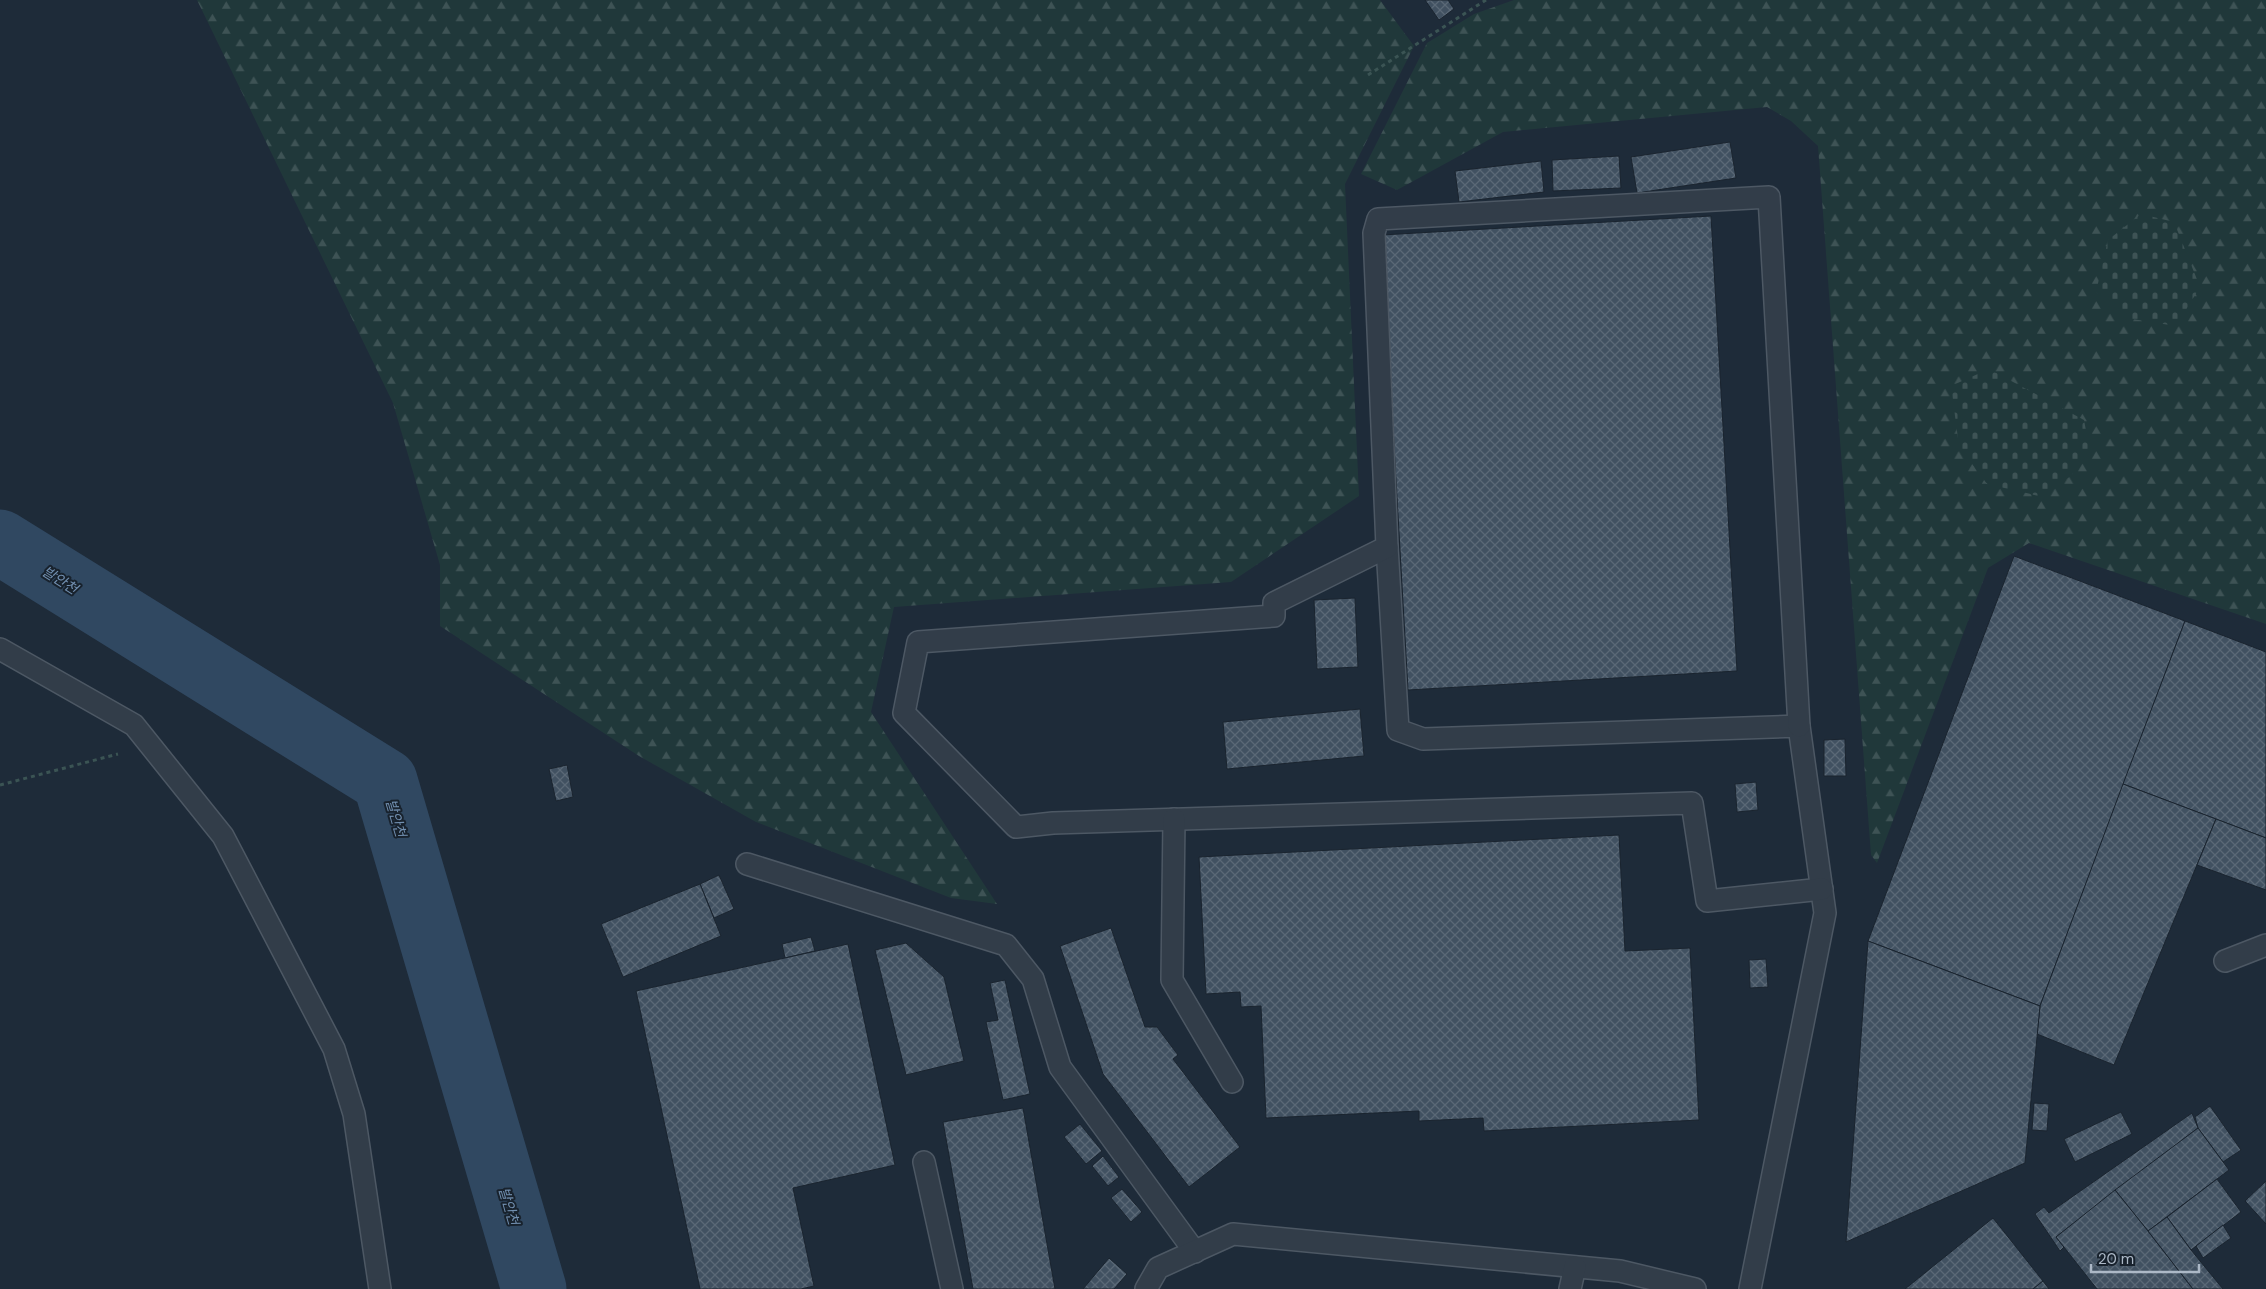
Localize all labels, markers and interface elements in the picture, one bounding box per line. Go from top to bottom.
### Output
water label: 발안천 [39,562,82,598]
water label: 발안천 [382,797,410,840]
water label: 발안천 [495,1185,523,1228]
scale bar [2091,1242,2198,1274]
text: 20 m [2098,1249,2134,1269]

